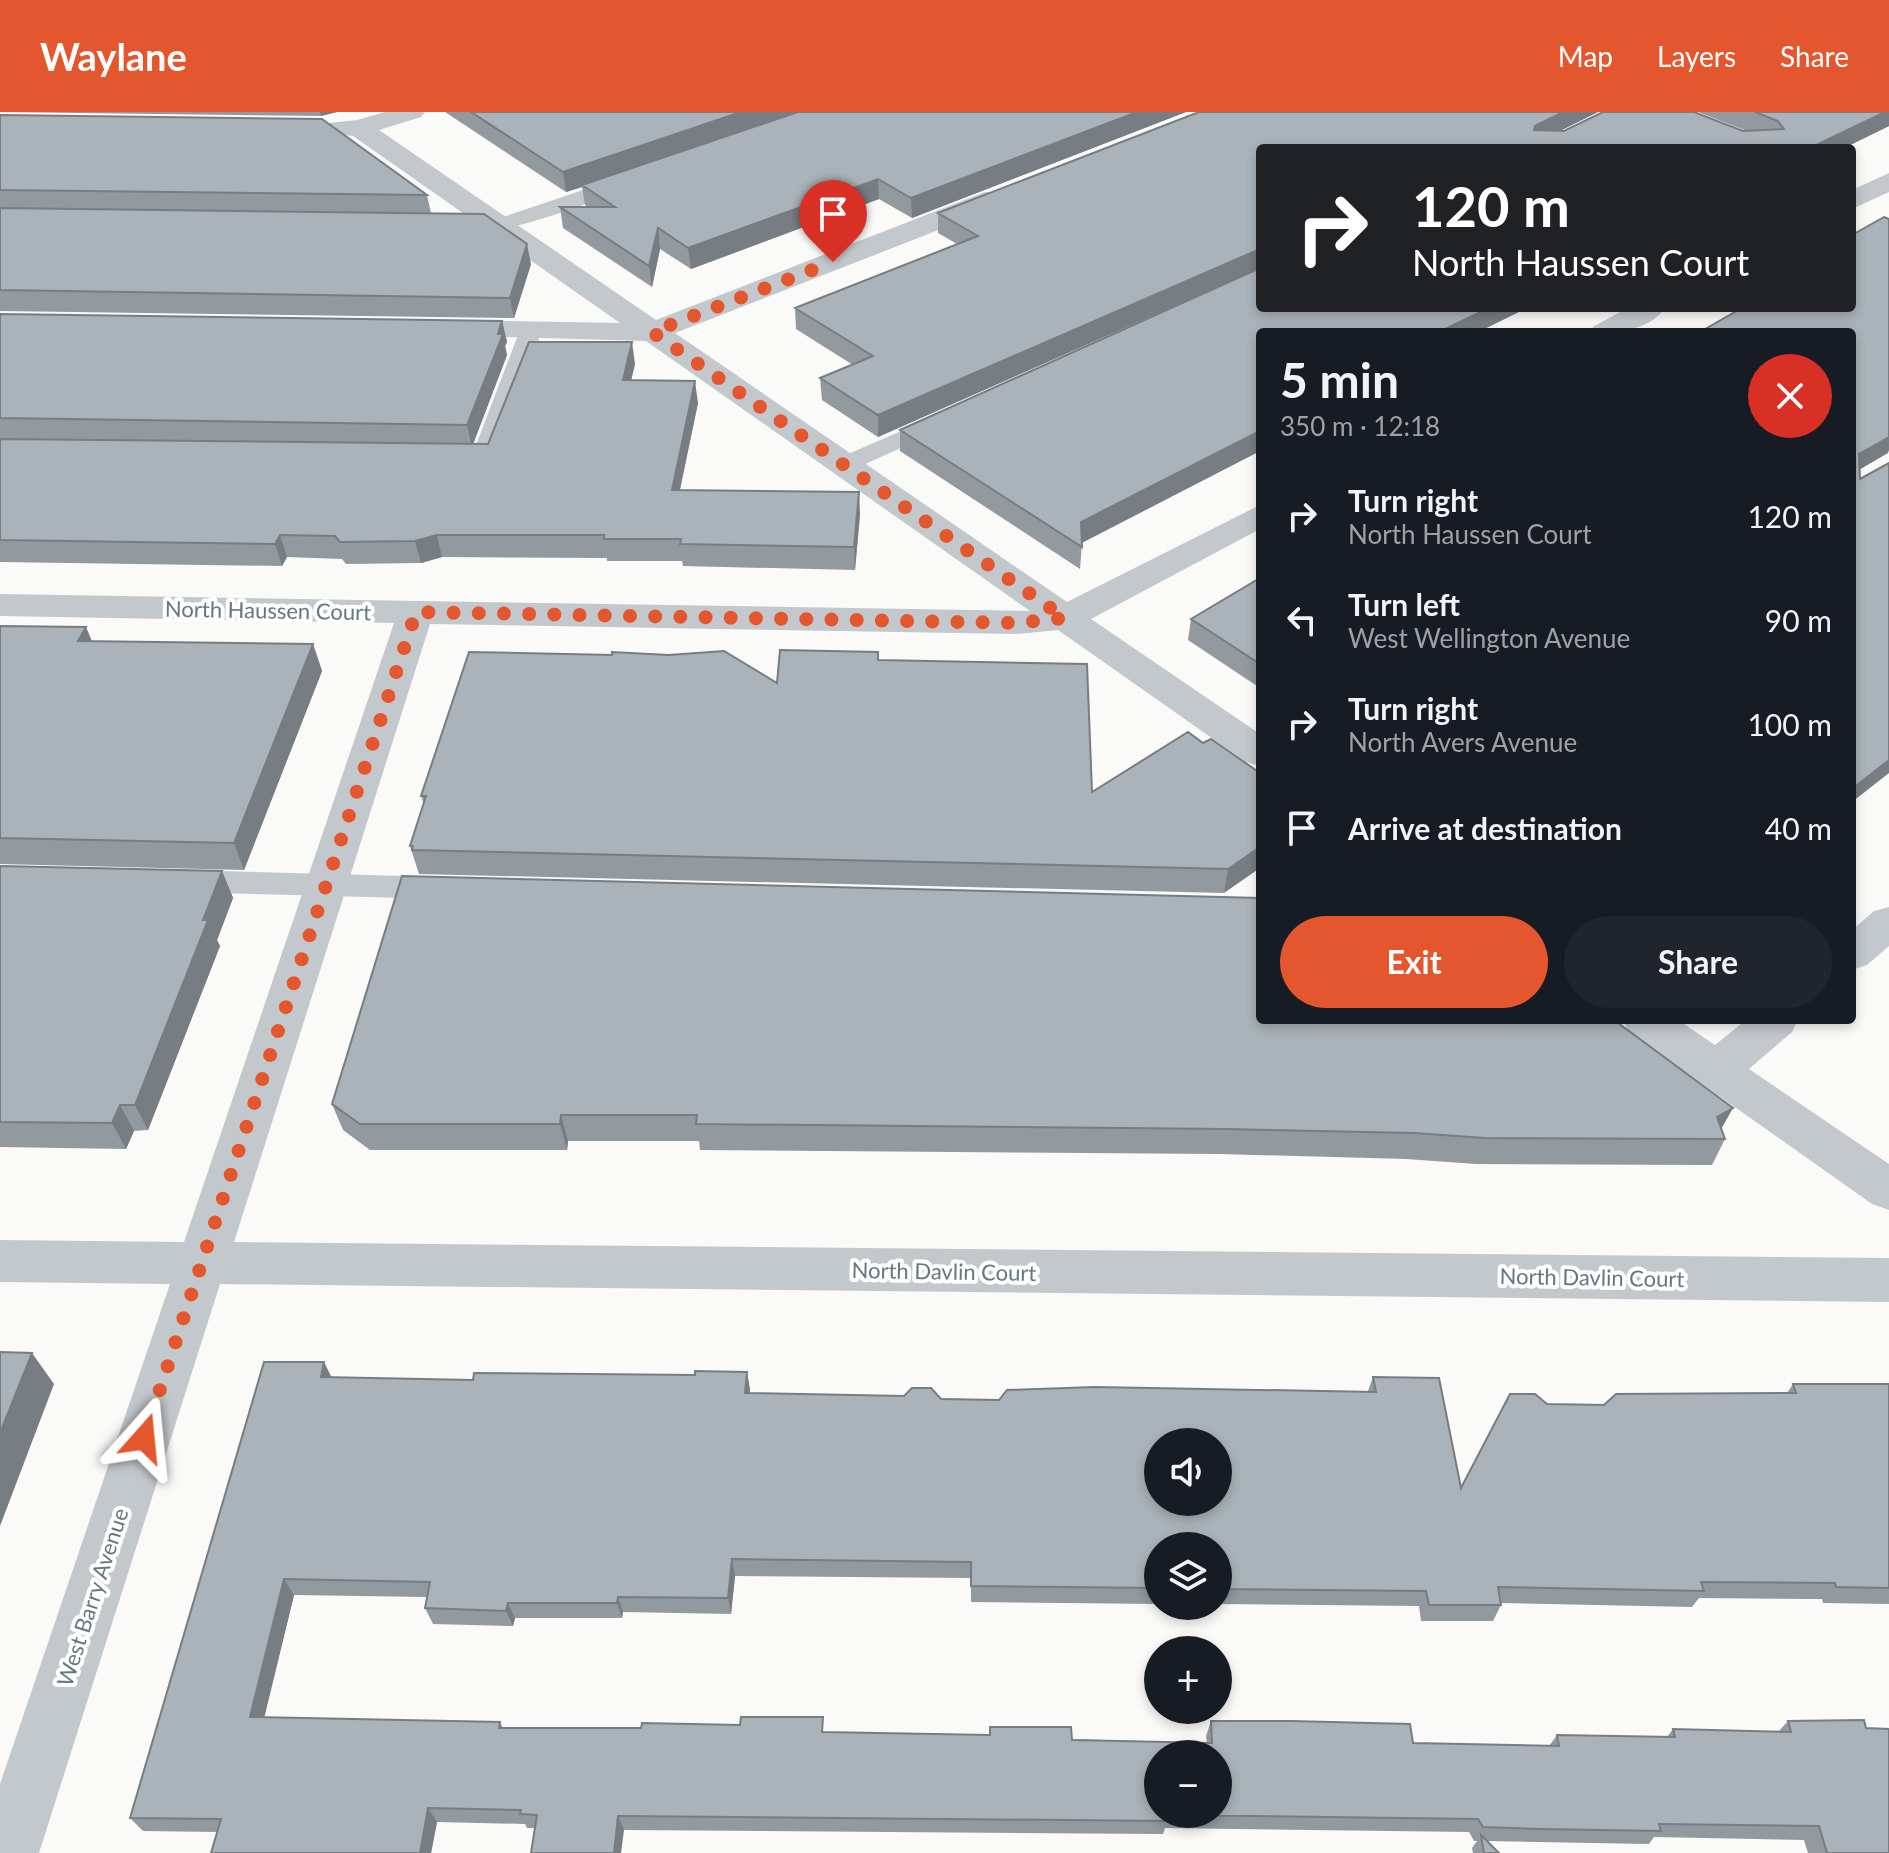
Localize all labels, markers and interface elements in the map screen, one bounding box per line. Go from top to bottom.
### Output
text: Waylane [40,33,187,79]
text: Map [1558,39,1613,73]
text: Layers [1657,39,1736,73]
text: Share [1780,39,1849,73]
text: 120 m [1412,172,1570,239]
icon: right [1280,176,1384,280]
pin [799,180,867,262]
icon: arrive [811,192,855,236]
text: North Haussen Court [1412,240,1749,284]
text: 5 min [1280,351,1399,408]
button: close [1748,354,1832,438]
text: 350 m · 12:18 [1280,410,1440,442]
text: Turn right [1348,482,1478,518]
icon: right [1280,494,1324,538]
text: 120 m [1747,498,1832,534]
text: North Haussen Court [1348,518,1592,550]
text: Turn left [1348,586,1460,622]
street label: North Haussen Court [165,595,371,625]
icon: left [1280,598,1324,642]
text: 90 m [1765,602,1832,638]
text: West Wellington Avenue [1348,622,1630,654]
text: Turn right [1348,690,1478,726]
icon: right [1280,702,1324,746]
text: 100 m [1747,706,1832,742]
text: North Avers Avenue [1348,726,1577,758]
icon: arrive [1280,806,1324,850]
text: Arrive at destination [1348,810,1622,846]
text: 40 m [1765,810,1832,846]
button: Exit [1280,916,1548,1008]
button: Share [1564,916,1832,1008]
street label: North Davlin Court [851,1256,1037,1286]
street label: North Davlin Court [1499,1262,1685,1292]
position arrow [102,1396,186,1480]
map controls [1144,1428,1232,1828]
button: sound [1144,1428,1232,1516]
street label: West Barry Avenue [50,1505,134,1689]
button: layers [1144,1532,1232,1620]
button: + [1144,1636,1232,1724]
button: − [1144,1740,1232,1828]

